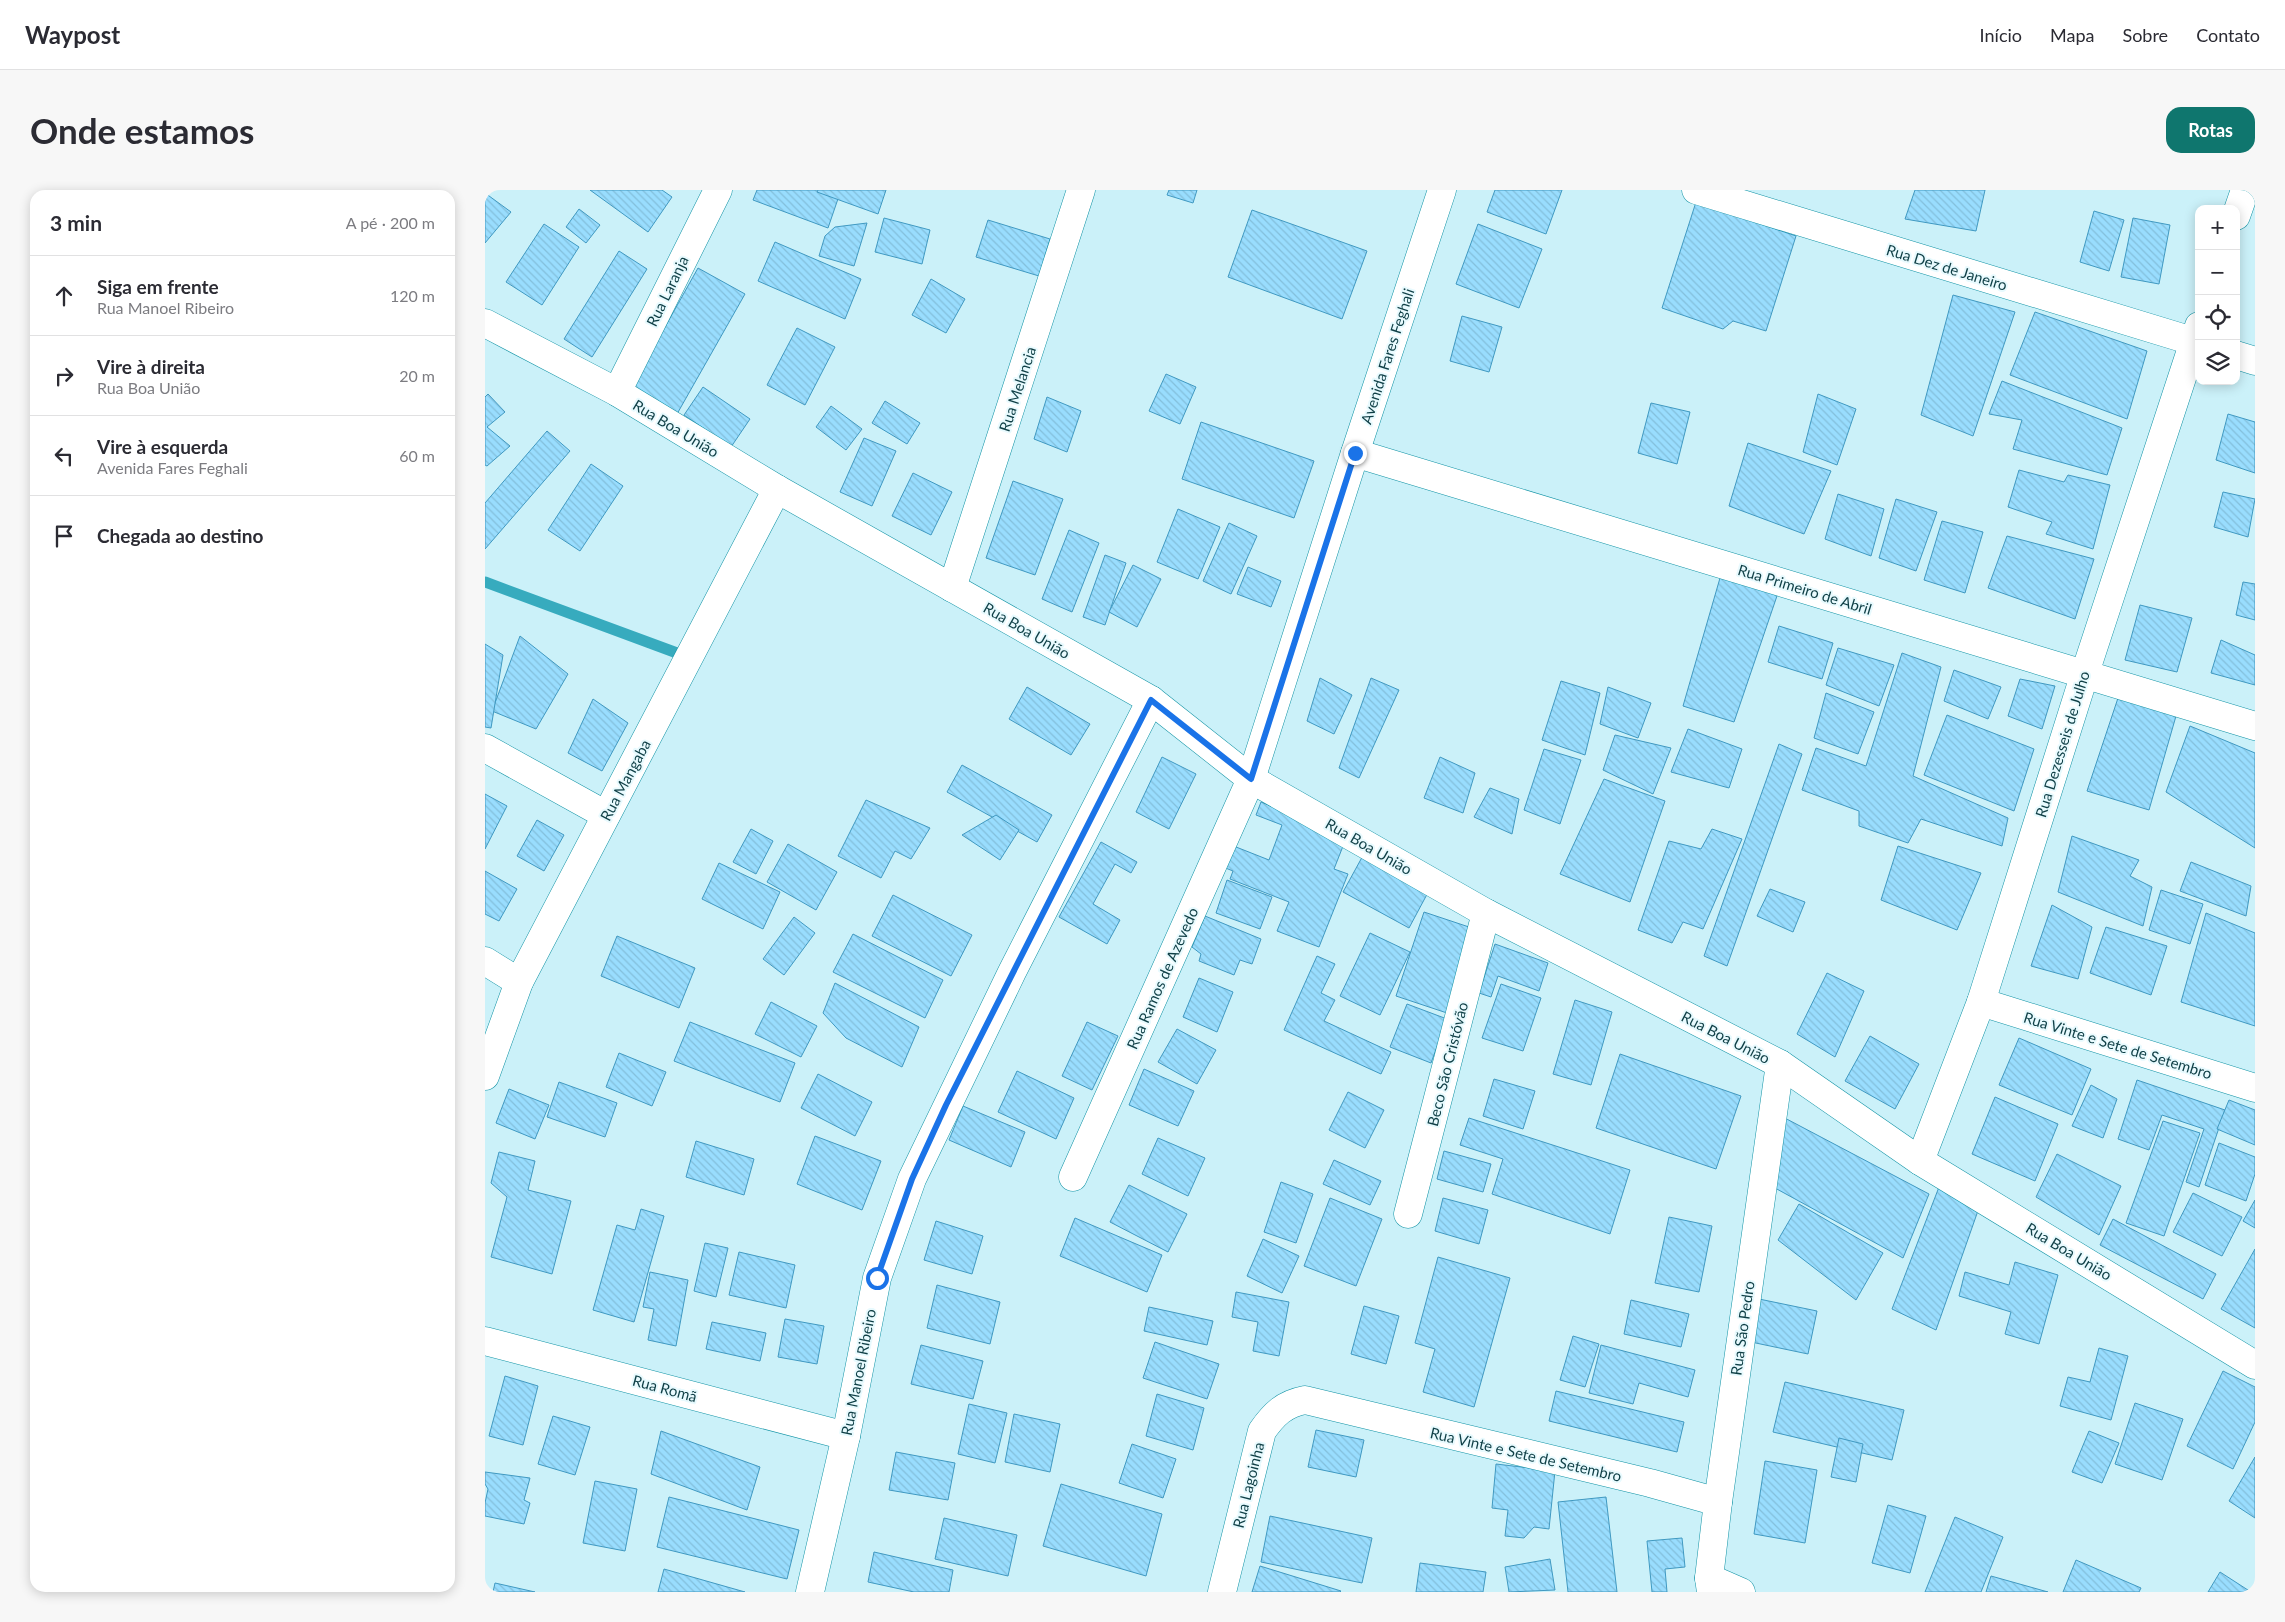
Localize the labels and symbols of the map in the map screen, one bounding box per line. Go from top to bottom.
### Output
street label: Rua Dez de Janeiro [1884,240,2010,294]
street label: Rua Laranja [642,253,692,329]
street label: Avenida Fares Feghali [1357,286,1417,426]
street label: Rua Melancia [995,344,1039,434]
street label: Rua Boa União [630,395,722,461]
route end [1344,442,1367,465]
street label: Rua Primeiro de Abril [1736,560,1874,618]
street label: Rua Boa União [981,598,1073,662]
street label: Rua Dezesseis de Julho [2031,669,2093,819]
street label: Rua Mangaba [596,736,654,824]
street label: Rua Boa União [1323,814,1415,878]
street label: Rua Ramos de Azevedo [1123,904,1201,1052]
street label: Beco São Cristóvão [1423,1000,1471,1128]
street label: Rua Boa União [1679,1007,1773,1067]
street label: Rua Vinte e Sete de Setembro [2022,1008,2214,1082]
street label: Rua Boa União [2023,1218,2115,1284]
route start [866,1267,889,1290]
street label: Rua São Pedro [1726,1280,1758,1376]
street label: Rua Manoel Ribeiro [837,1307,879,1437]
street label: Rua Romã [631,1371,699,1405]
street label: Rua Vinte e Sete de Setembro [1429,1423,1623,1485]
street label: Rua Lagoinha [1229,1440,1267,1530]

